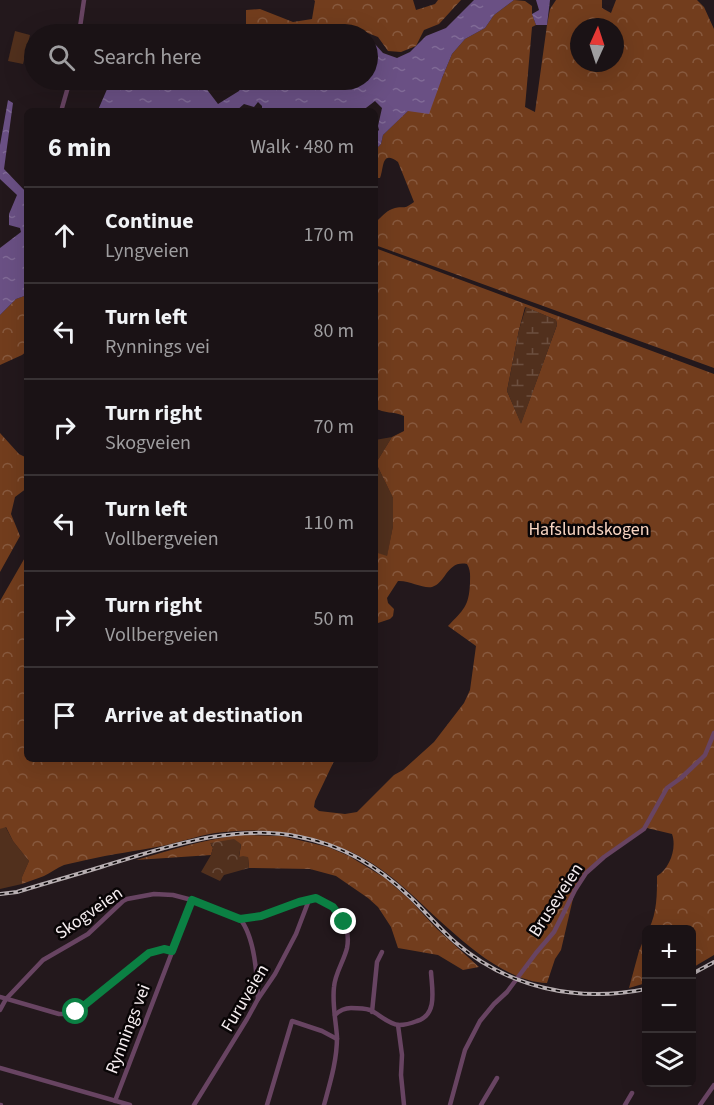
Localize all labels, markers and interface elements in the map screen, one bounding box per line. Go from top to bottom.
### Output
north arrow [570,18,624,72]
search box [24,24,378,90]
icon: search [45,41,78,74]
text: Search here [93,41,201,73]
text: 6 min [48,129,111,166]
text: Walk · 480 m [250,133,354,161]
text: Continue [105,205,194,237]
icon: ahead [48,219,81,252]
text: 170 m [304,221,354,249]
text: Lyngveien [105,237,189,265]
text: Turn left [105,301,187,333]
icon: left [48,315,81,348]
text: 80 m [314,317,354,345]
text: Rynnings vei [105,333,210,361]
text: Turn right [105,397,202,429]
icon: right [48,411,81,444]
text: 70 m [314,413,354,441]
text: Skogveien [105,429,191,457]
text: Turn left [105,493,187,525]
icon: left [48,507,81,540]
text: 110 m [304,509,354,537]
park label: Hafslundskogen [528,517,650,542]
text: Vollbergveien [105,525,219,553]
text: Turn right [105,589,202,621]
icon: right [48,603,81,636]
text: 50 m [314,605,354,633]
text: Vollbergveien [105,621,219,649]
icon: arrive [48,699,81,732]
text: Arrive at destination [105,699,303,731]
street label: Bruseveien [523,858,589,942]
street label: Skogveien [50,881,128,945]
route end [330,908,356,934]
map controls [642,925,696,1087]
button: + [642,925,696,979]
street label: Furuveien [215,959,275,1037]
button: − [642,979,696,1033]
street label: Rynnings vei [99,980,157,1078]
route start [62,998,88,1024]
button: layers [642,1033,696,1087]

